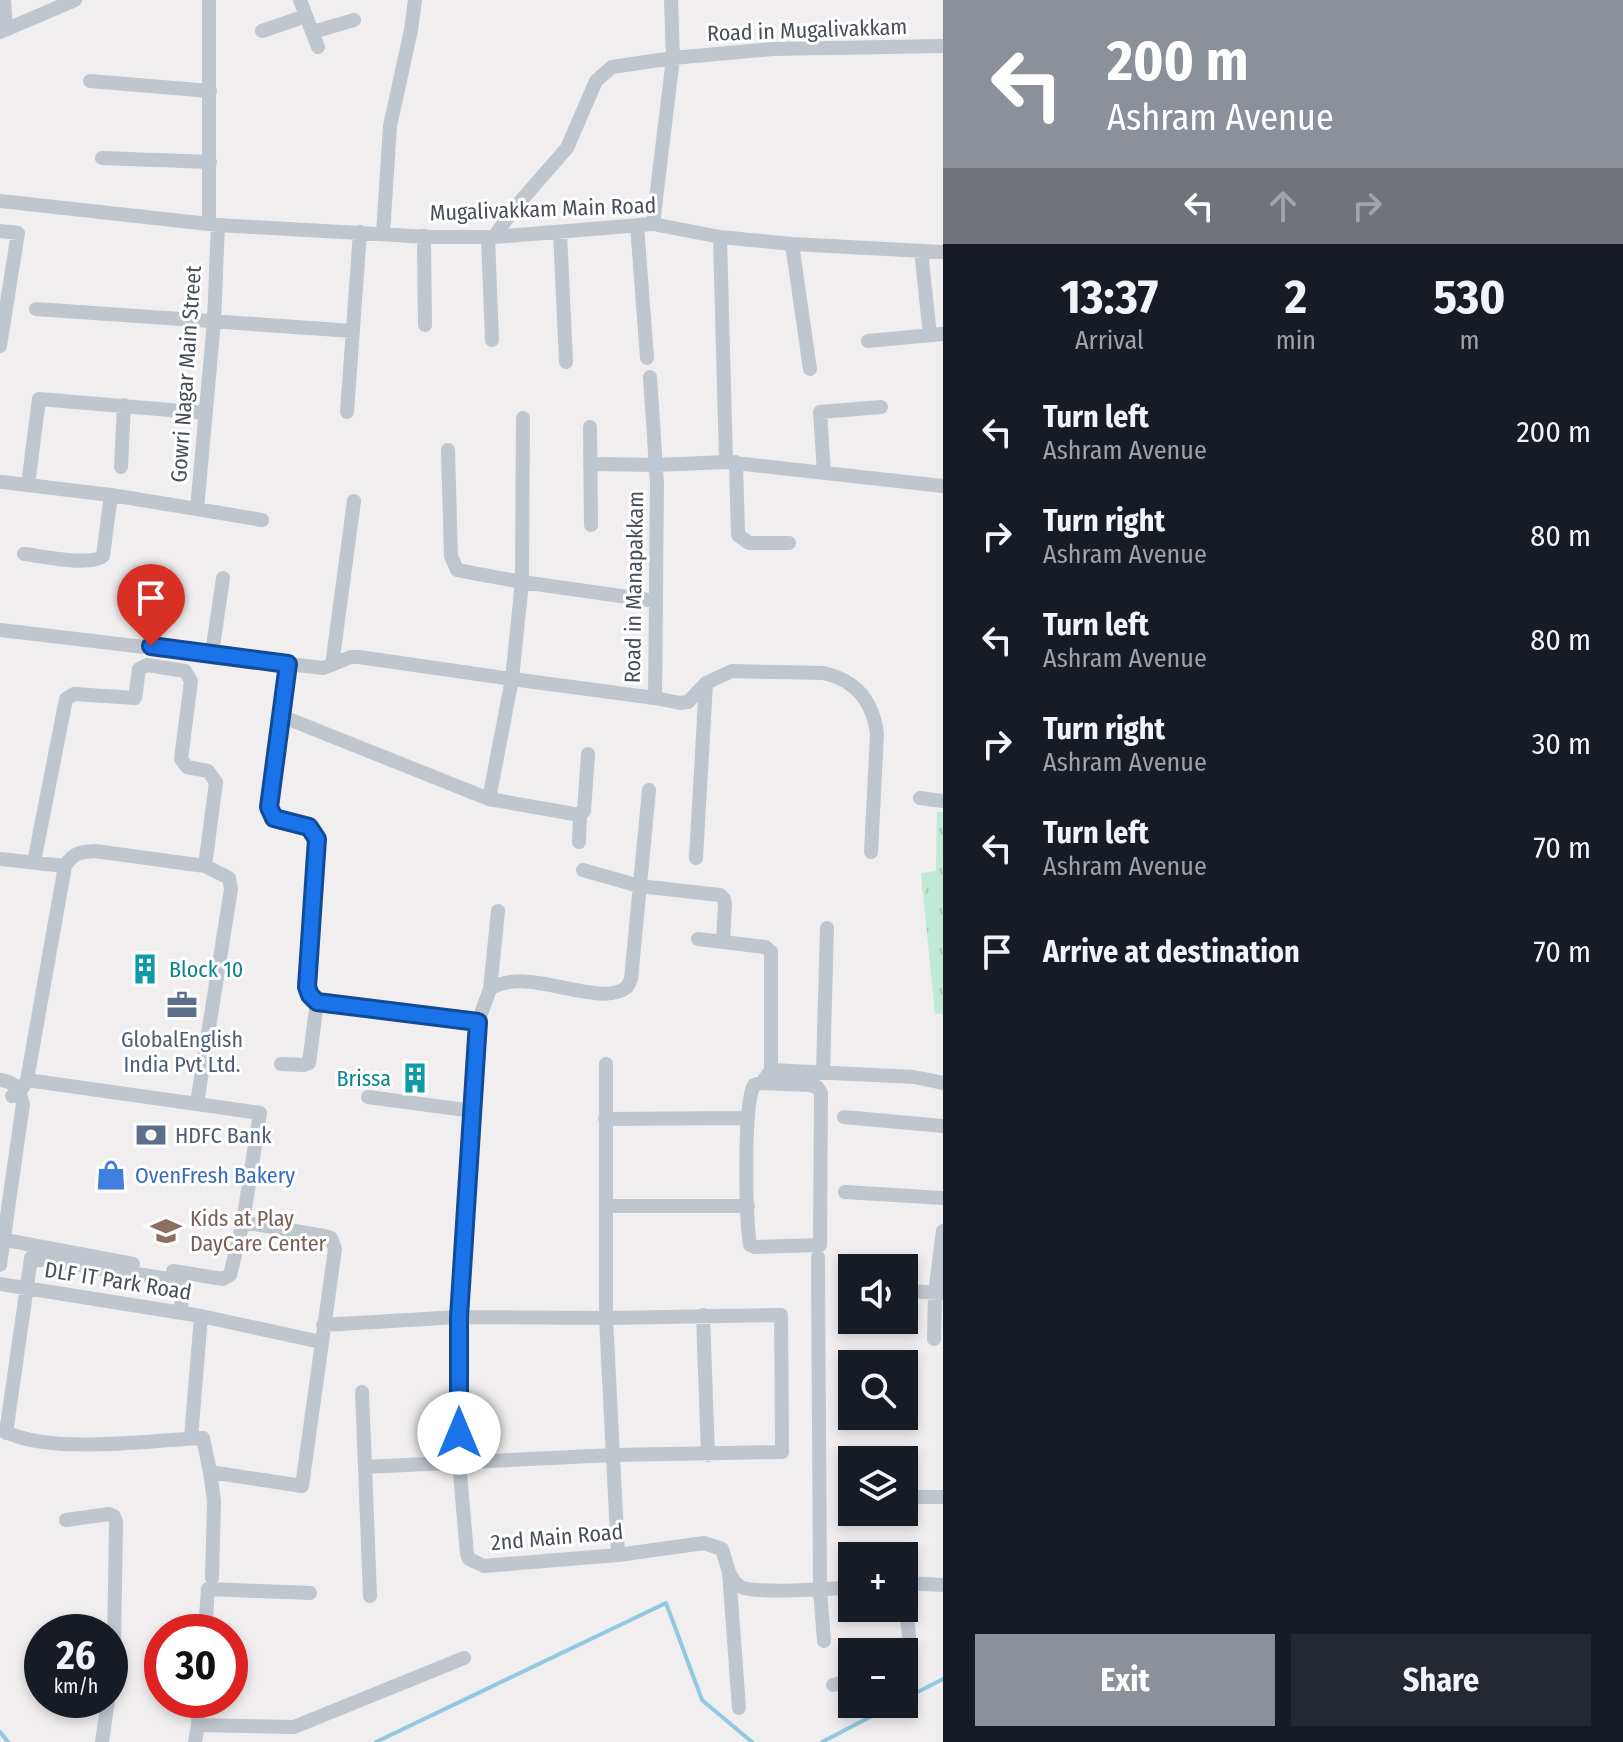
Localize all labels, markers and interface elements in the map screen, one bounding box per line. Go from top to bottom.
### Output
street label: Road in Mugalivakkam [706,13,908,47]
text: 200 m [1107,28,1248,95]
icon: left [975,32,1079,136]
text: Ashram Avenue [1107,96,1334,140]
icon: left [1177,184,1221,228]
icon: ahead [1261,184,1305,228]
icon: right [1345,184,1389,228]
street label: Mugalivakkam Main Road [429,192,657,226]
street label: Gowri Nagar Main Street [165,264,207,483]
text: 13:37 [1061,268,1158,326]
text: 2 [1285,268,1307,326]
text: 530 [1433,268,1506,326]
text: Arrival [1075,325,1144,356]
text: min [1276,325,1316,356]
text: m [1459,325,1479,356]
text: Turn left [1043,399,1149,435]
icon: left [975,410,1019,454]
text: 200 m [1516,414,1591,450]
text: Ashram Avenue [1043,435,1207,466]
street label: Road in Manapakkam [619,491,649,683]
text: Turn right [1043,503,1165,539]
icon: right [975,514,1019,558]
text: 80 m [1530,518,1591,554]
text: Ashram Avenue [1043,539,1207,570]
pin [117,564,185,646]
icon: arrive [129,576,173,620]
text: Turn left [1043,607,1149,643]
icon: left [975,618,1019,662]
text: 80 m [1530,622,1591,658]
text: Ashram Avenue [1043,643,1207,674]
text: Turn right [1043,711,1165,747]
icon: right [975,722,1019,766]
text: 30 m [1532,726,1591,762]
text: Ashram Avenue [1043,747,1207,778]
text: Turn left [1043,815,1149,851]
icon: left [975,826,1019,870]
text: 70 m [1533,830,1591,866]
text: Ashram Avenue [1043,851,1207,882]
icon: arrive [975,930,1019,974]
text: Arrive at destination [1043,934,1300,970]
text: 70 m [1533,934,1591,970]
building icon: Block 10 [128,952,162,986]
place label: Block 10 [169,956,243,983]
office icon: GlobalEnglish India Pvt Ltd. [165,988,199,1022]
place label: GlobalEnglish India Pvt Ltd. [121,1026,243,1078]
building icon: Brissa [398,1061,432,1095]
place label: Brissa [337,1065,391,1092]
bank icon: HDFC Bank [134,1118,168,1152]
place label: HDFC Bank [175,1122,272,1149]
shop icon: OvenFresh Bakery [94,1158,128,1192]
place label: OvenFresh Bakery [135,1162,295,1189]
place label: Kids at Play DayCare Center [190,1205,327,1257]
school or university icon: Kids at Play DayCare Center [149,1214,183,1248]
map controls [838,1254,918,1718]
button: sound [838,1254,918,1334]
street label: DLF IT Park Road [43,1256,193,1306]
button: search [838,1350,918,1430]
position arrow [417,1391,501,1475]
button: layers [838,1446,918,1526]
street label: 2nd Main Road [490,1518,624,1556]
button: + [838,1542,918,1622]
speed limit sign: 30 [144,1614,248,1718]
text: 26 [56,1632,96,1680]
button: Exit [975,1634,1275,1726]
button: Share [1291,1634,1591,1726]
button: − [838,1638,918,1718]
text: km/h [54,1674,98,1698]

